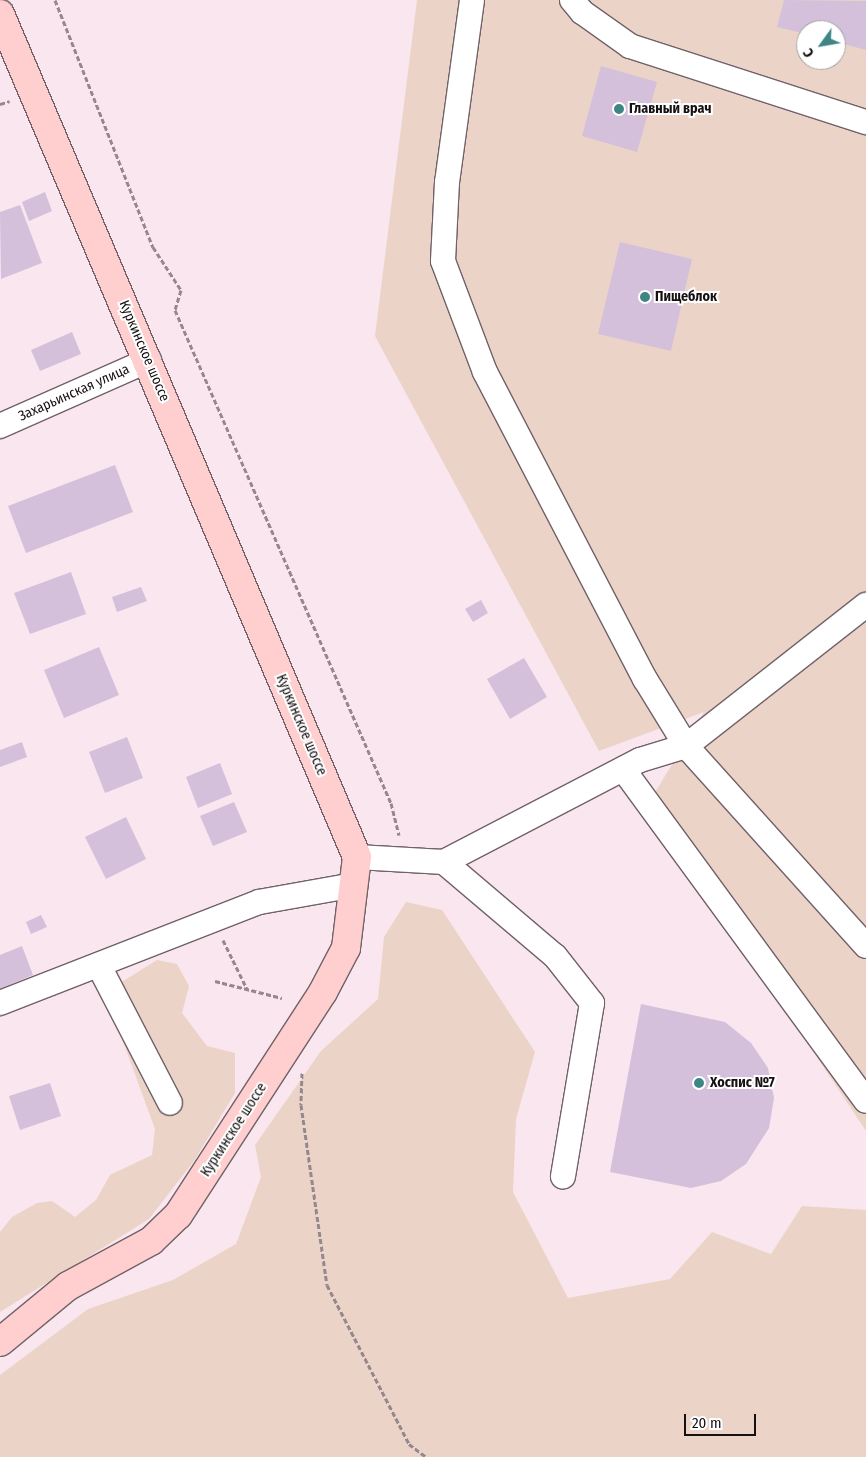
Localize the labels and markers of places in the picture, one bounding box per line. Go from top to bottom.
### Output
place label: Главный врач [629,101,711,117]
marker: Главный врач [613,103,625,115]
place label: Пищеблок [655,289,717,305]
marker: Пищеблок [639,291,651,303]
place label: Хоспис №7 [710,1075,775,1091]
marker: Хоспис №7 [692,1076,706,1090]

